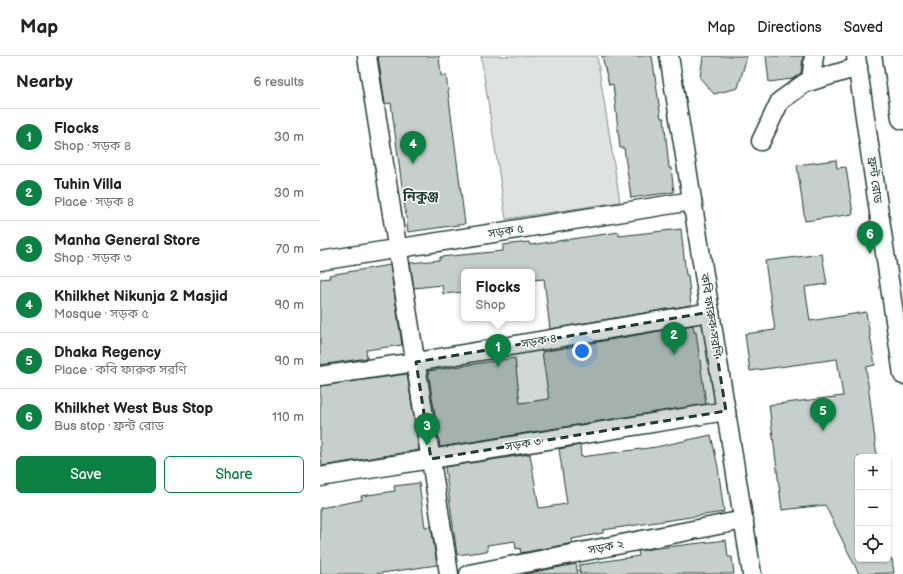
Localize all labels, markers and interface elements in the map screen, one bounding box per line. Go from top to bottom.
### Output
text: Map [20,16,58,39]
text: Map [707,19,735,36]
text: Directions [757,19,822,36]
text: Saved [844,19,883,36]
text: Nearby [16,72,73,92]
text: 6 results [254,74,304,90]
text: Flocks [54,119,99,138]
text: 1 [26,129,32,145]
text: 30 m [274,129,304,145]
pin: 4 [400,131,426,164]
text: Shop · সড়ক ৪ [54,138,132,154]
street label: ফ্রন্ট রোড [864,155,886,205]
text: Tuhin Villa [54,175,122,194]
text: 2 [25,185,33,201]
text: 30 m [274,185,304,201]
district label: নিকুঞ্জ [402,188,439,205]
text: Place · সড়ক ৪ [54,194,135,210]
street label: সড়ক ৫ [486,221,525,242]
pin: 6 [857,221,883,254]
text: Manha General Store [54,231,200,250]
text: 3 [25,241,33,257]
text: 70 m [276,241,304,257]
text: Shop · সড়ক ৩ [54,250,132,266]
popup [461,269,535,321]
street label: কবি ফারুক সরণি [696,271,726,358]
text: Flocks [476,278,520,297]
text: Khilkhet Nikunja 2 Masjid [54,287,228,306]
text: 4 [25,297,33,313]
text: 90 m [275,297,304,313]
text: Shop [476,297,506,313]
text: Mosque · সড়ক ৫ [54,306,149,322]
pin: 2 [661,322,687,355]
street label: সড়ক ৪ [519,331,558,352]
pin: 1 [485,334,511,367]
your location [572,341,592,361]
text: Dhaka Regency [54,343,161,362]
text: 5 [25,353,33,369]
text: 90 m [275,353,304,369]
text: Place · কবি ফারুক সরণি [54,362,187,378]
pin: 5 [810,398,836,431]
text: Khilkhet West Bus Stop [54,399,213,418]
text: 6 [25,409,33,425]
text: 110 m [272,409,304,425]
pin: 3 [414,413,440,446]
text: Bus stop · ফ্রন্ট রোড [54,418,164,434]
street label: সড়ক ৩ [503,434,542,455]
map controls [855,454,891,562]
button: + [855,454,891,490]
button: Save [16,456,156,493]
button: Share [164,456,304,493]
button: − [855,490,891,526]
button: locate [855,526,891,562]
street label: সড়ক ২ [586,537,625,558]

